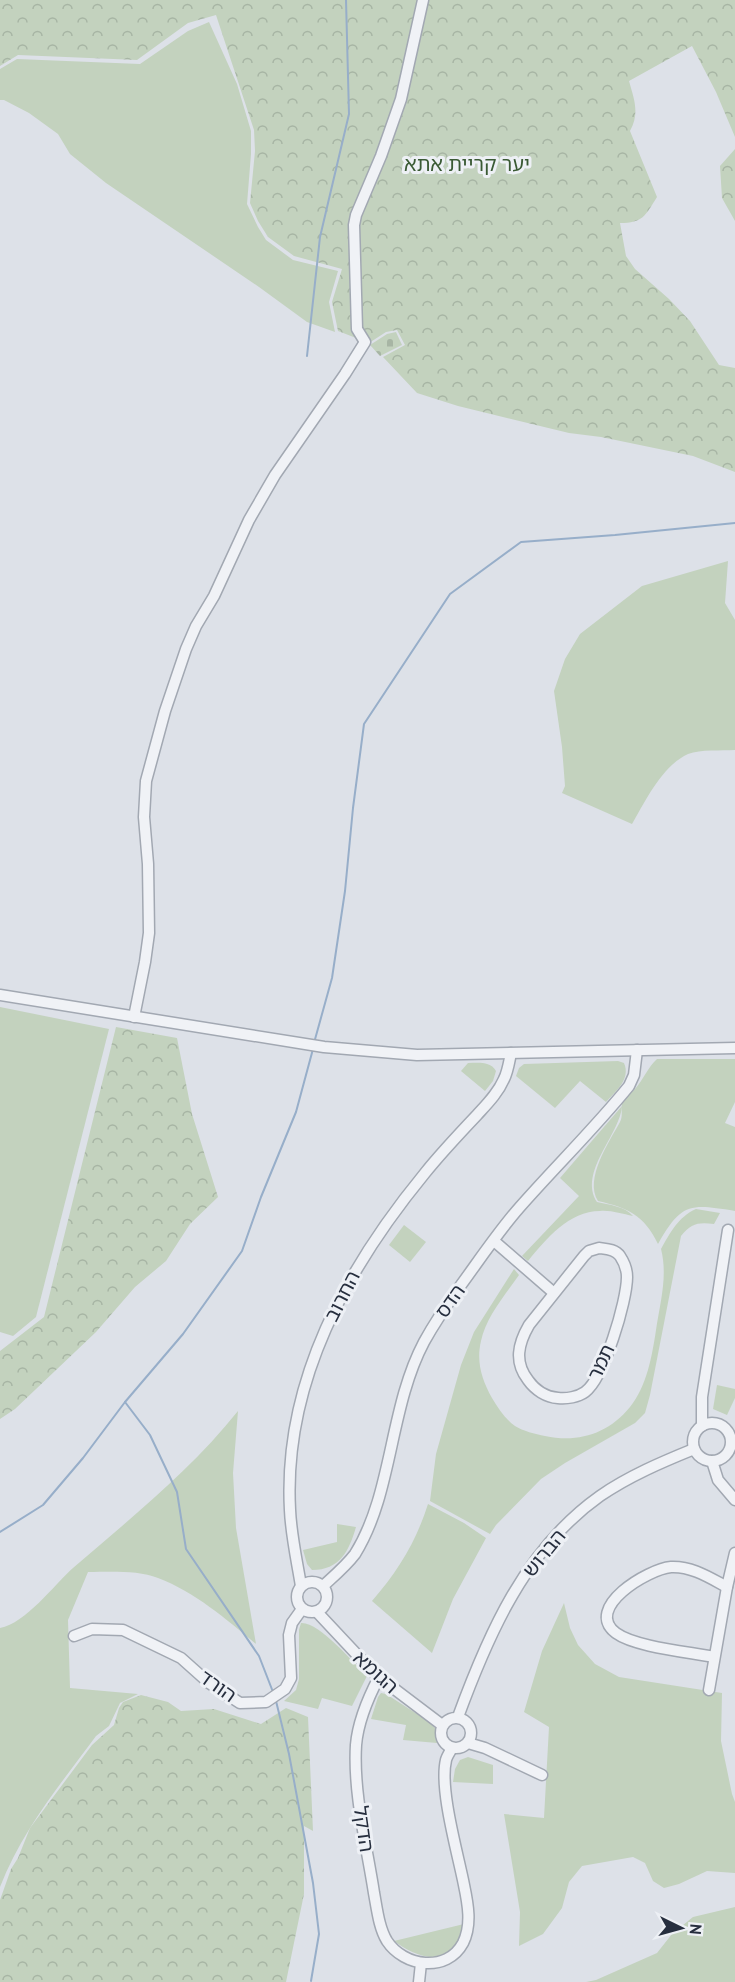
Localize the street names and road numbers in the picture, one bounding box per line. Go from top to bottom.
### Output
street label: החרוב [318,1266,366,1326]
street label: הדס [429,1279,471,1323]
street label: תמר [581,1340,621,1384]
street label: הברוש [517,1524,571,1582]
street label: הגומא [348,1645,404,1699]
street label: הורד [194,1664,242,1708]
street label: הדקל [348,1804,380,1854]

